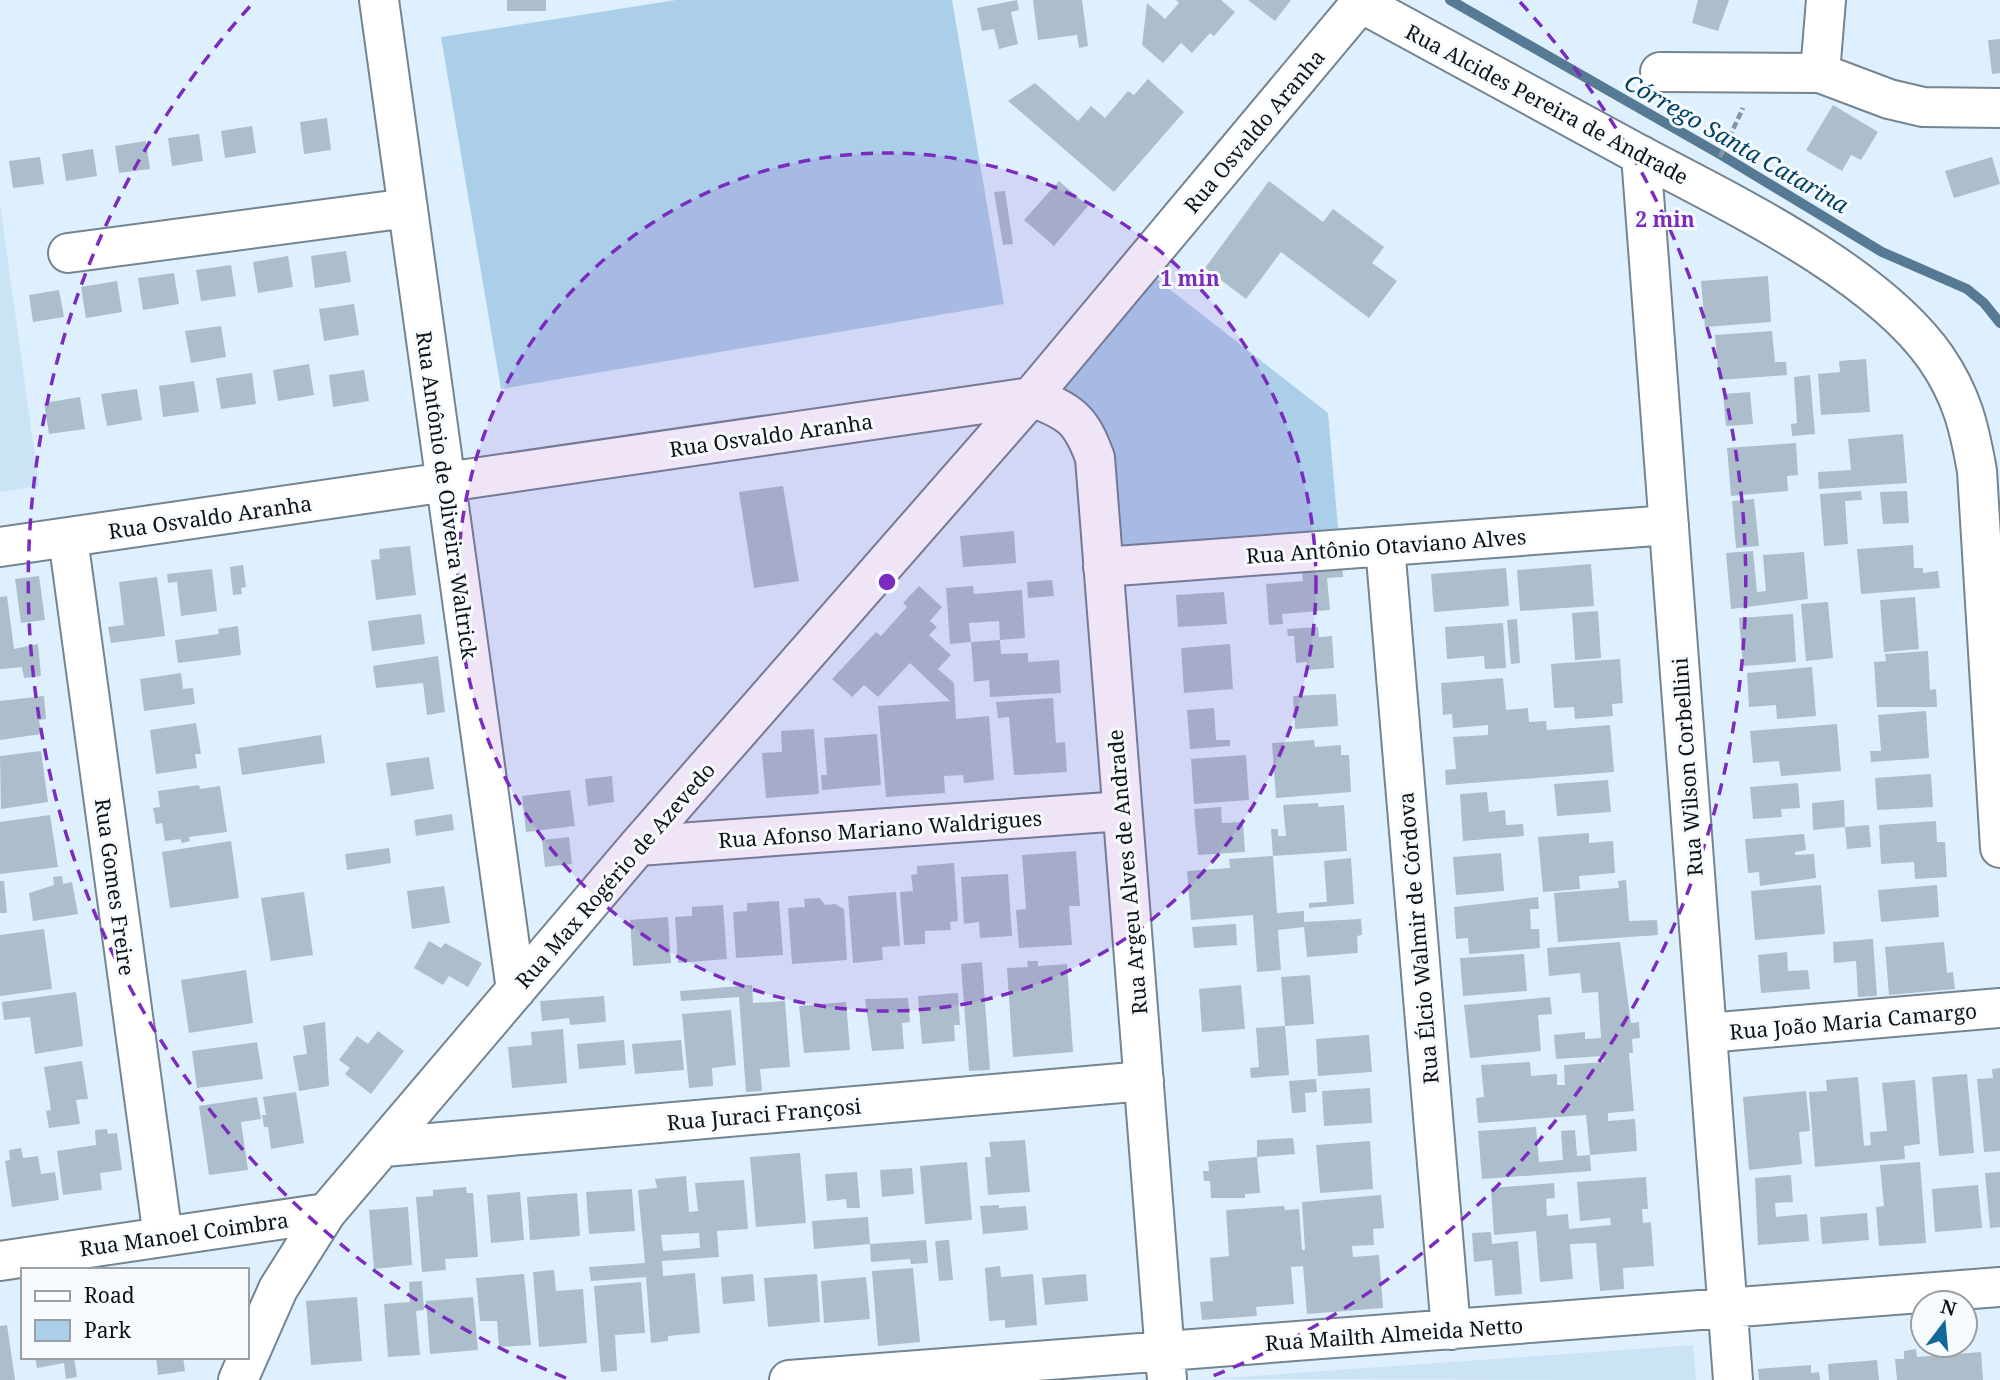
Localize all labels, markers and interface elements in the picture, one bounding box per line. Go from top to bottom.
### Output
street label: Rua Alcides Pereira de Andrade [1401,17,1693,191]
street label: Rua Osvaldo Aranha [1177,43,1331,219]
water label: Córrego Santa Catarina [1619,66,1855,221]
text: 2 min [1635,205,1695,233]
text: 1 min [1160,264,1220,292]
street label: Rua Antônio de Oliveira Waltrick [410,329,484,661]
street label: Rua Osvaldo Aranha [667,407,875,463]
street label: Rua Osvaldo Aranha [106,489,314,545]
street label: Rua Antônio Otaviano Alves [1245,522,1527,570]
centre of rings [875,570,899,594]
street label: Rua Wilson Corbellini [1665,656,1709,877]
street label: Rua Argeu Alves de Andrade [1101,728,1153,1016]
street label: Rua Max Rogério de Azevedo [509,756,721,994]
street label: Rua Élcio Walmir de Córdova [1391,791,1445,1085]
street label: Rua Gomes Freire [89,796,141,978]
street label: Rua Afonso Mariano Waldrigues [717,804,1043,854]
street label: Rua João Maria Camargo [1728,996,1978,1046]
street label: Rua Juraci Françosi [666,1092,863,1136]
street label: Rua Manoel Coimbra [78,1205,290,1263]
legend [21,1268,248,1359]
text: Road [84,1281,135,1309]
north arrow [1909,1289,1979,1359]
text: N [1938,1293,1959,1322]
street label: Rua Mailth Almeida Netto [1264,1311,1524,1357]
text: Park [84,1316,131,1344]

